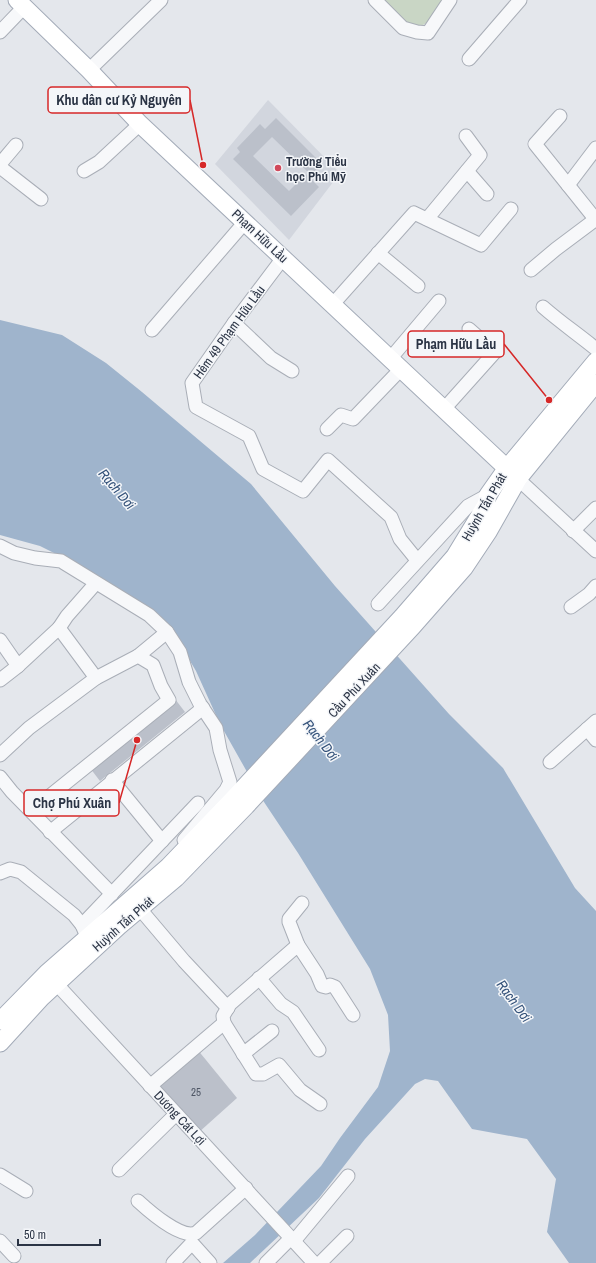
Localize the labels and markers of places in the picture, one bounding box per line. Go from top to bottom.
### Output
callout: Khu dân cư Kỷ Nguyên [48,87,190,113]
place label: Trường Tiểu học Phú Mỹ [286,153,347,185]
marker: Trường Tiểu học Phú Mỹ [273,163,283,173]
callout: Phạm Hữu Lầu [408,331,504,357]
callout: Chợ Phú Xuân [24,790,119,816]

